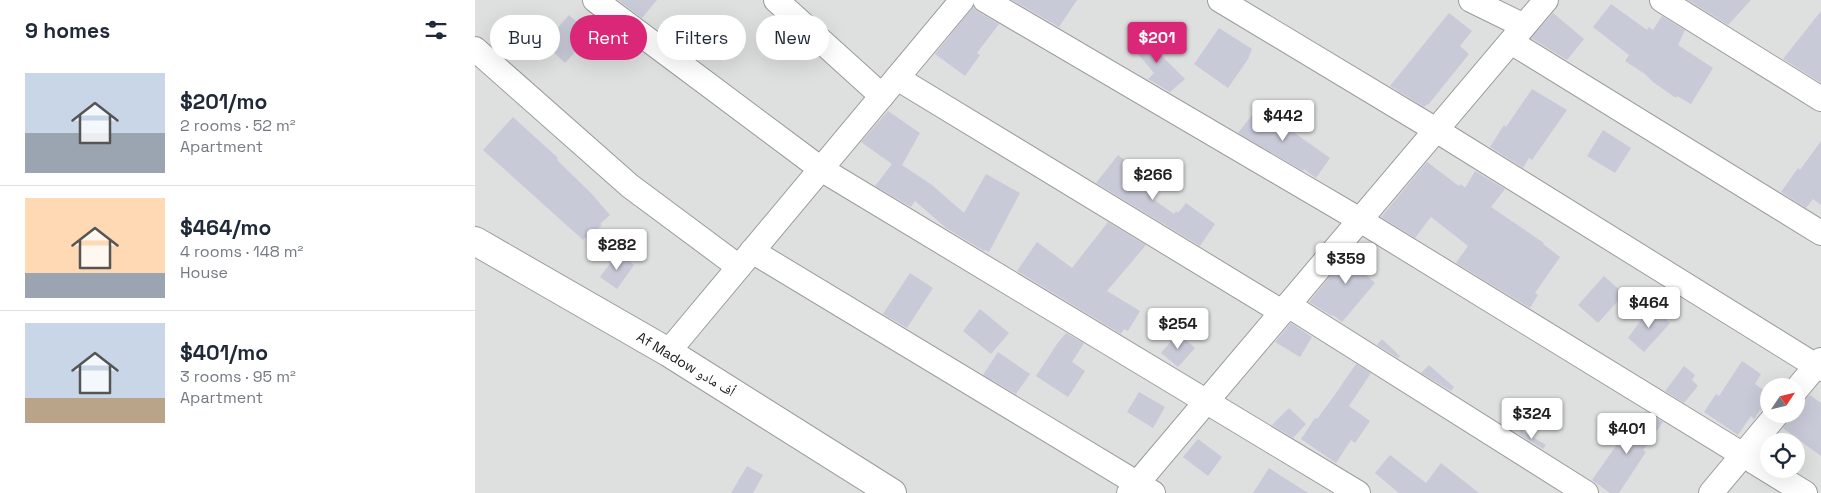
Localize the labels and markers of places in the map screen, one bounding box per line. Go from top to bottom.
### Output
pin: $201 [1127,22,1187,64]
pin: $442 [1253,100,1313,142]
pin: $266 [1123,158,1183,201]
pin: $282 [587,228,647,271]
pin: $359 [1316,242,1376,285]
pin: $464 [1619,286,1679,329]
pin: $254 [1148,308,1208,350]
pin: $324 [1502,398,1562,440]
pin: $401 [1597,412,1657,455]

